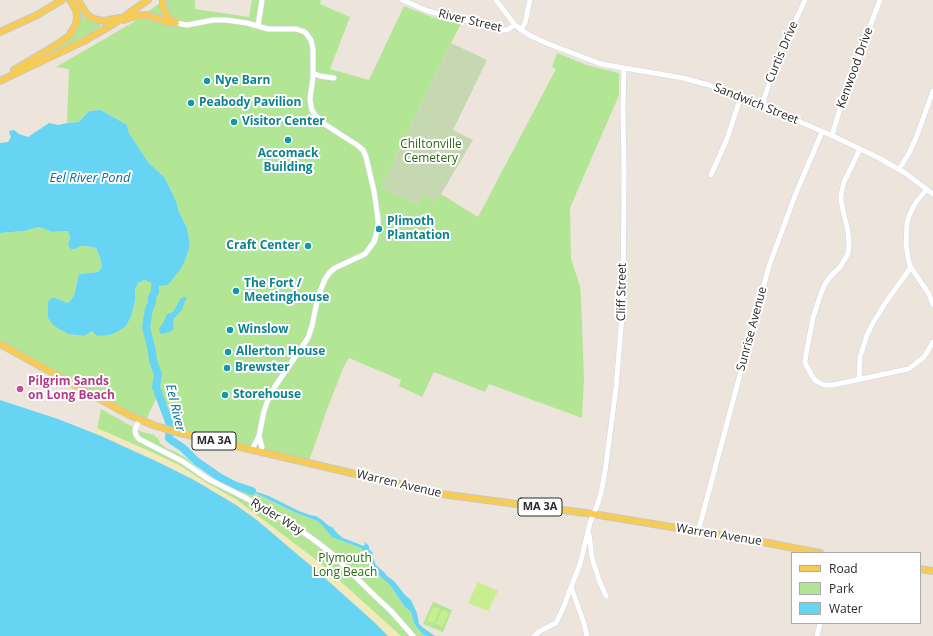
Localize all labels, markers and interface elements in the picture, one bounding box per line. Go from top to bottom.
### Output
street label: River Street [437,7,503,35]
street label: Curtis Drive [763,19,801,85]
street label: Kenwood Drive [834,26,876,110]
place label: Nye Barn [215,74,270,88]
marker: Nye Barn [202,76,212,86]
street label: Sandwich Street [712,80,800,128]
place label: Peabody Pavilion [199,96,301,110]
marker: Peabody Pavilion [186,98,196,108]
place label: Visitor Center [242,115,325,129]
marker: Visitor Center [229,117,239,127]
marker: Accomack Building [283,135,293,145]
park label: Chiltonville Cemetery [400,138,462,166]
place label: Accomack Building [258,147,318,175]
water label: Eel River Pond [49,170,131,186]
place label: Plimoth Plantation [387,215,450,243]
marker: Plimoth Plantation [374,224,384,234]
place label: Craft Center [226,239,300,253]
marker: Craft Center [303,241,313,251]
street label: Cliff Street [614,263,630,321]
place label: The Fort / Meetinghouse [244,277,329,305]
street label: Sunrise Avenue [734,285,770,373]
marker: The Fort / Meetinghouse [231,286,241,296]
place label: Winslow [238,323,288,337]
marker: Winslow [225,325,235,335]
place label: Allerton House [236,345,325,359]
marker: Allerton House [223,347,233,357]
place label: Brewster [235,361,290,375]
marker: Brewster [222,363,232,373]
place label: Pilgrim Sands on Long Beach [28,375,115,403]
water label: Eel River [162,383,188,433]
marker: Pilgrim Sands on Long Beach [15,384,25,394]
place label: Storehouse [233,388,301,402]
marker: Storehouse [220,390,230,400]
road number: MA 3A [192,432,236,450]
street label: Warren Avenue [355,467,443,501]
street label: Ryder Way [248,496,306,538]
road number: MA 3A [518,498,562,516]
street label: Warren Avenue [675,521,763,549]
park label: Plymouth Long Beach [313,552,377,580]
legend [791,552,921,624]
text: Road [829,560,858,577]
text: Park [829,580,854,597]
text: Water [829,600,863,617]

